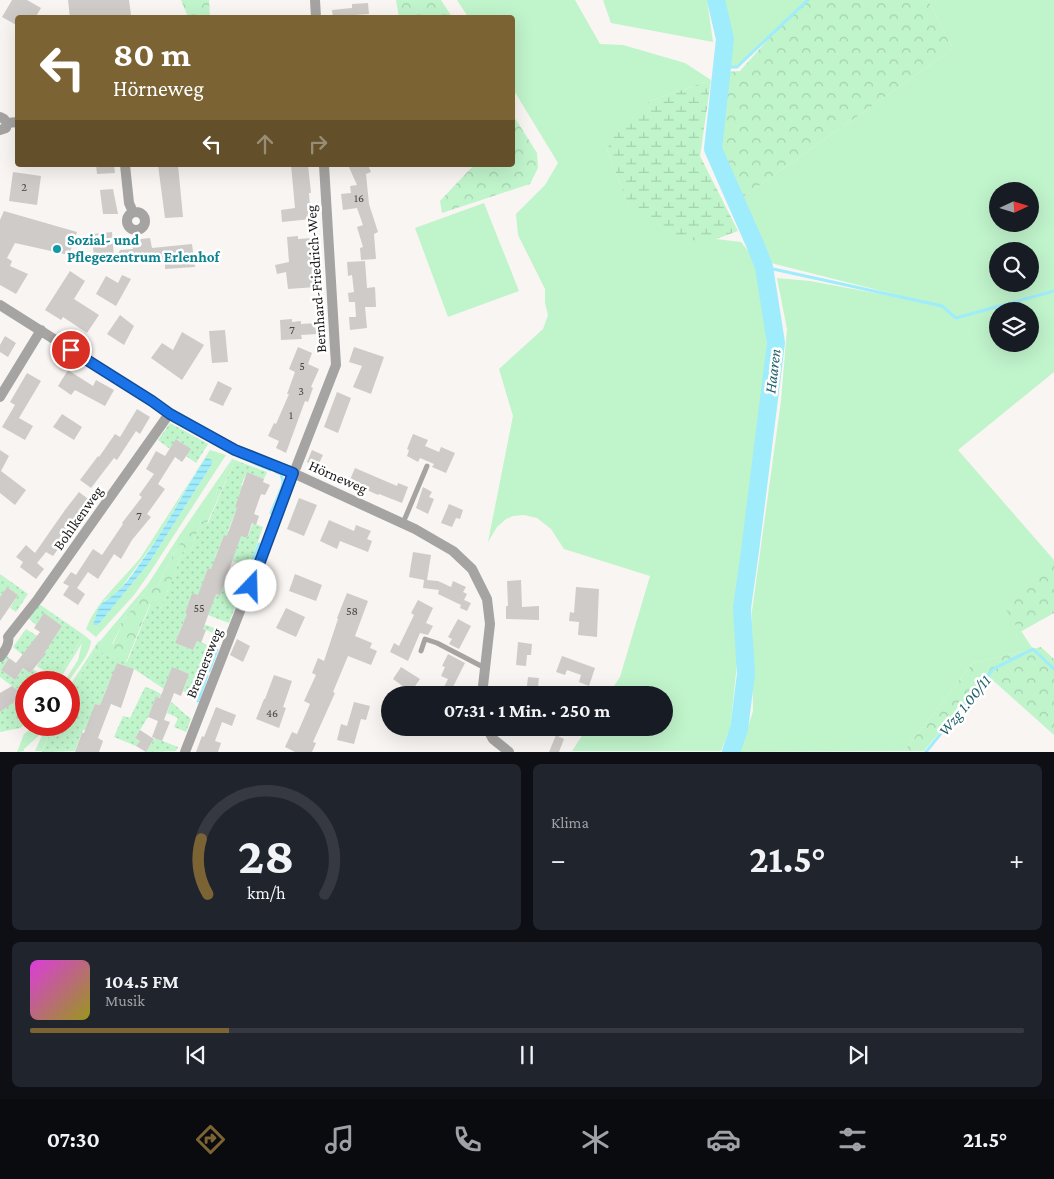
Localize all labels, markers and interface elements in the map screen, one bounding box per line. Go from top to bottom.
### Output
icon: left [30,35,95,100]
text: 80 m [113,35,191,74]
text: Hörneweg [113,76,204,101]
icon: left [198,130,226,158]
icon: ahead [251,130,279,158]
icon: right [304,130,332,158]
house number: 2 [21,180,27,194]
north arrow [989,182,1039,232]
map controls [989,182,1039,352]
house number: 16 [354,191,364,205]
street label: Bernhard-Friedrich-Weg [303,204,330,353]
place label: Sozial- und Pflegezentrum Erlenhof [67,232,221,265]
button: search [989,242,1039,292]
marker: Sozial- und Pflegezentrum Erlenhof [51,243,63,255]
button: layers [989,302,1039,352]
house number: 7 [289,323,295,337]
pin [50,329,92,371]
icon: arrive [57,336,85,364]
water label: Haaren [761,348,784,394]
house number: 5 [299,359,305,373]
house number: 3 [298,384,304,398]
house number: 1 [289,408,293,422]
street label: Hörneweg [306,457,370,498]
street label: Bohlkenweg [50,483,107,553]
house number: 7 [136,509,142,523]
position arrow [224,559,276,611]
house number: 55 [193,601,205,615]
house number: 58 [346,604,358,618]
street label: Bremersweg [183,626,226,701]
speed limit sign: 30 [15,671,80,736]
water label: Wzg 1.00/11 [935,672,995,739]
text: 07:31 · 1 Min. · 250 m [444,700,610,721]
house number: 46 [266,706,278,720]
text: Klima [551,814,589,831]
text: 28 [238,826,295,884]
text: 21.5° [749,838,826,880]
text: − [551,844,566,875]
text: + [1009,844,1024,875]
text: km/h [247,883,286,903]
text: 104.5 FM [105,971,179,992]
text: Musik [105,992,145,1009]
icon: previous [182,1041,210,1069]
icon: pause [513,1041,541,1069]
icon: next [844,1041,872,1069]
icon: directions [193,1122,228,1157]
icon: music [322,1122,357,1157]
icon: phone [450,1122,485,1157]
icon: climate [578,1122,613,1157]
icon: car [706,1122,741,1157]
icon: filters [835,1122,870,1157]
text: 07:30 [47,1127,100,1152]
text: 21.5° [963,1127,1007,1152]

